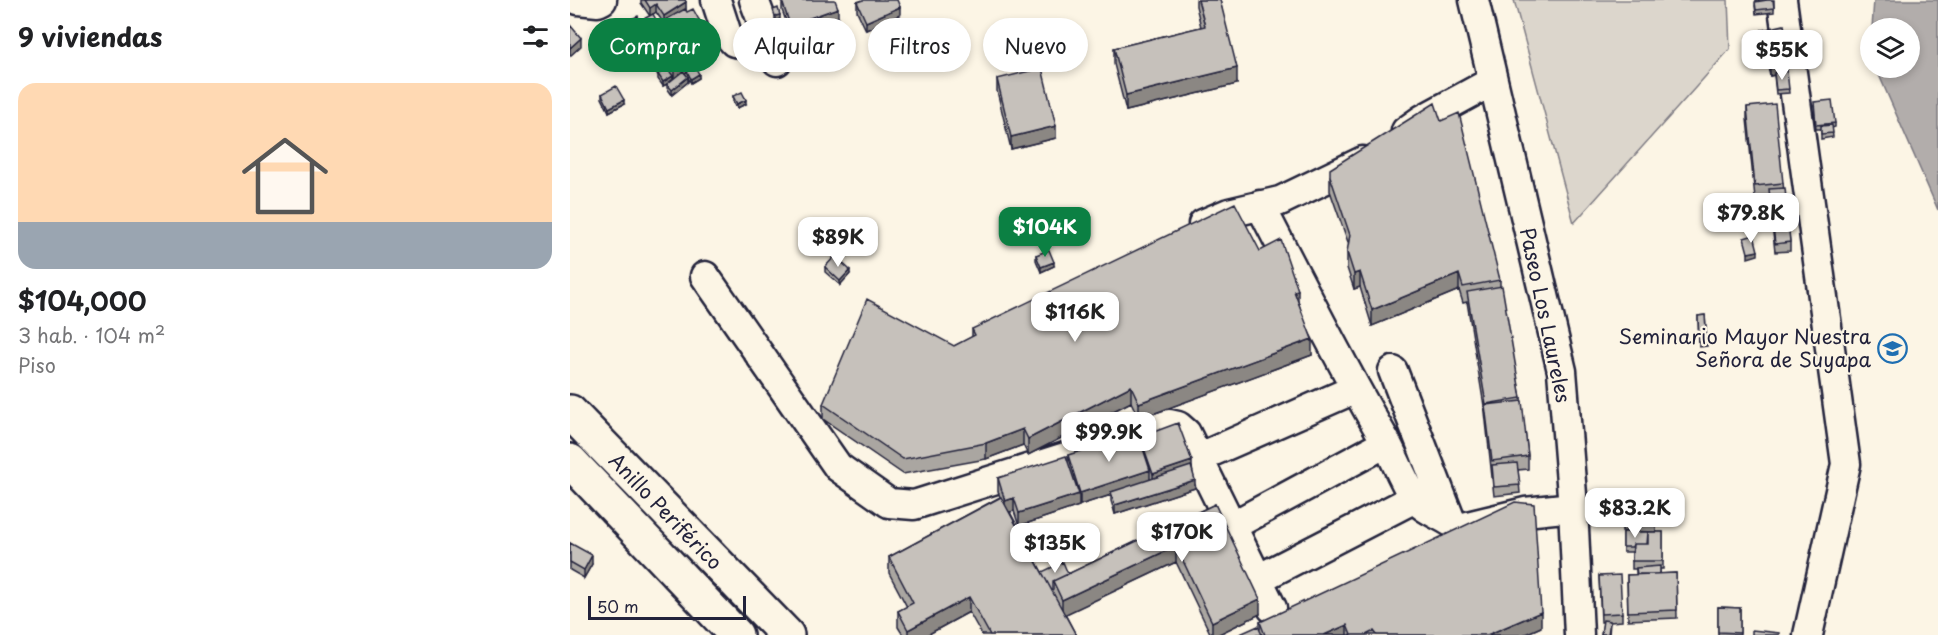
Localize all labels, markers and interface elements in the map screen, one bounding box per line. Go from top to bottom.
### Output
text: 9 viviendas [18,17,163,56]
chip: Comprar [588,18,721,72]
chip: Alquilar [733,18,856,72]
chip: Filtros [868,18,971,72]
chip: Nuevo [983,18,1088,72]
map controls [1860,18,1920,78]
button: layers [1860,18,1920,78]
icon: filters [519,20,552,53]
pin: $55K [1746,30,1818,81]
text: $55K [1756,34,1808,64]
icon: home [231,122,339,230]
pin: $79.8K [1702,193,1800,244]
text: $79.8K [1717,197,1785,227]
pin: $104K [1003,207,1087,258]
text: $104K [1013,211,1077,241]
pin: $89K [802,217,874,268]
text: $89K [812,221,864,251]
street label: Paseo Los Laureles [1513,225,1579,405]
text: $104,000 [18,281,147,320]
pin: $116K [1033,292,1117,343]
text: $116K [1045,296,1105,326]
text: 3 hab. · 104 m² [18,320,165,350]
place label: Seminario Mayor Nuestra Señora de Suyapa [1619,321,1872,374]
school or university icon: Seminario Mayor Nuestra Señora de Suyapa [1876,332,1908,364]
text: Piso [18,350,56,380]
pin: $99.9K [1060,412,1158,463]
text: $99.9K [1075,416,1143,446]
street label: Anillo Periférico [602,446,730,576]
pin: $83.2K [1586,488,1684,539]
text: $83.2K [1599,492,1671,522]
pin: $170K [1140,512,1224,563]
text: $170K [1151,516,1213,546]
pin: $135K [1013,523,1097,574]
text: $135K [1024,527,1086,557]
scale bar [588,593,746,620]
text: 50 m [597,594,638,618]

